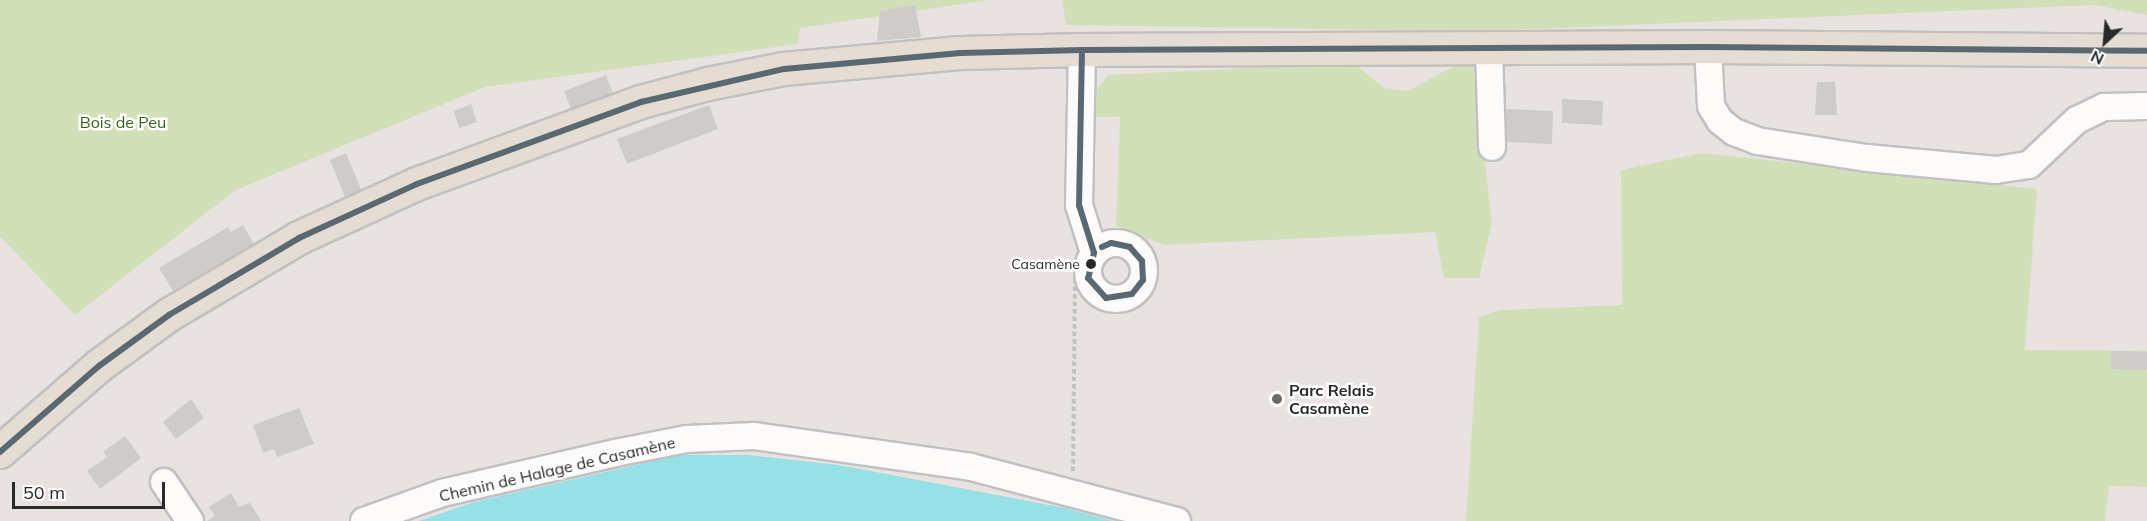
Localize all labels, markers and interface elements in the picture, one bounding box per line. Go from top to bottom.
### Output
north arrow [2075,12,2135,72]
text: N [2087,47,2107,70]
park label: Bois de Peu [80,112,166,132]
place label: Casamène [1011,256,1080,272]
marker: Casamène [1085,258,1097,270]
place label: Parc Relais Casamène [1289,380,1374,418]
marker: Parc Relais Casamène [1270,392,1284,406]
street label: Chemin de Halage de Casamène [437,432,677,506]
scale bar [15,470,168,508]
text: 50 m [23,481,65,504]

